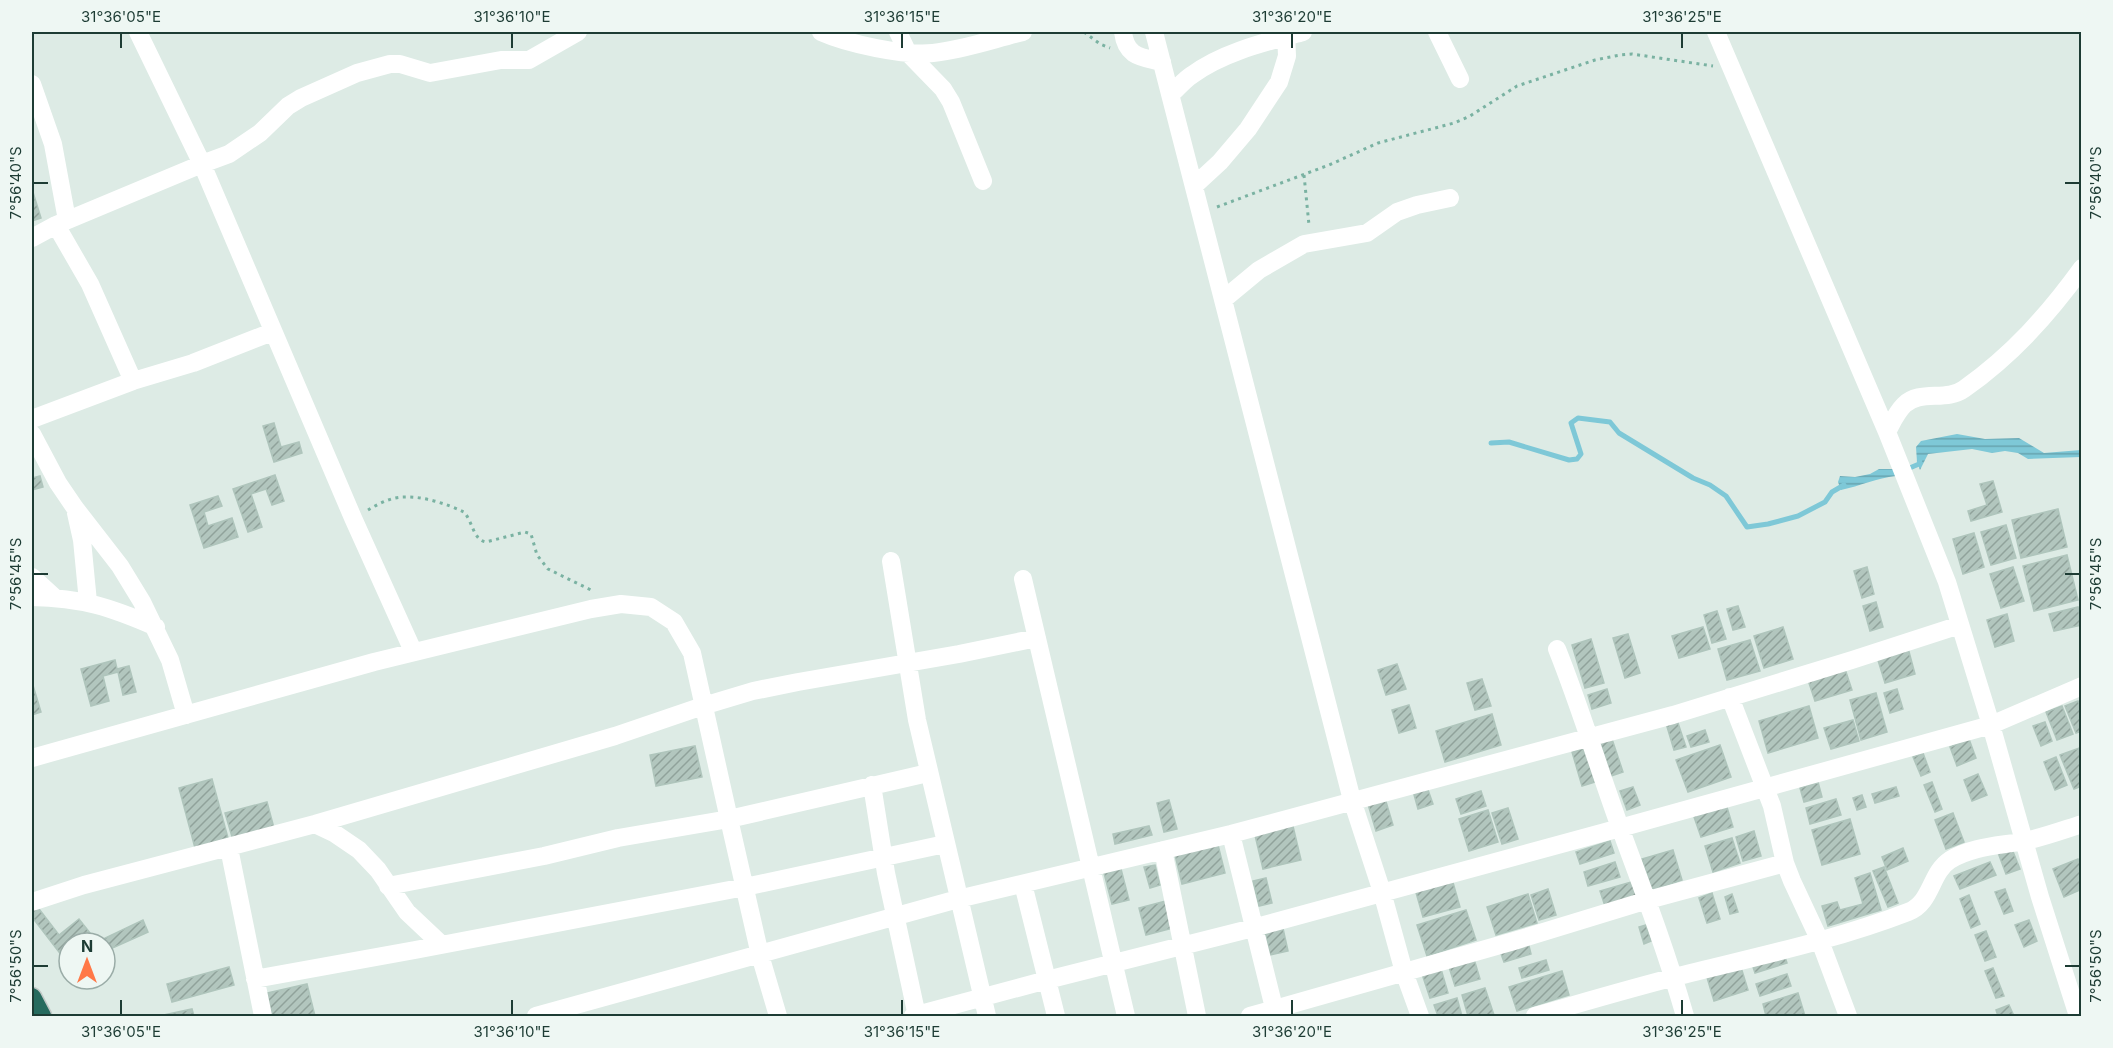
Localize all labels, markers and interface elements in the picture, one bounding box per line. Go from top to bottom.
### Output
text: 31°36'05"E [81,7,161,26]
text: 31°36'10"E [474,7,550,26]
text: 31°36'15"E [864,7,940,26]
text: 31°36'20"E [1252,7,1332,26]
text: 31°36'25"E [1642,7,1722,26]
text: 7°56'40"S [6,146,25,220]
text: 7°56'40"S [2086,146,2105,220]
text: 7°56'45"S [6,538,25,610]
text: 7°56'45"S [2086,538,2105,610]
text: 7°56'50"S [6,929,25,1003]
text: 7°56'50"S [2086,929,2105,1003]
north arrow [57,931,117,991]
text: N [81,936,93,956]
text: 31°36'05"E [81,1022,161,1041]
text: 31°36'10"E [474,1022,550,1041]
text: 31°36'15"E [864,1022,940,1041]
text: 31°36'20"E [1252,1022,1332,1041]
text: 31°36'25"E [1642,1022,1722,1041]

